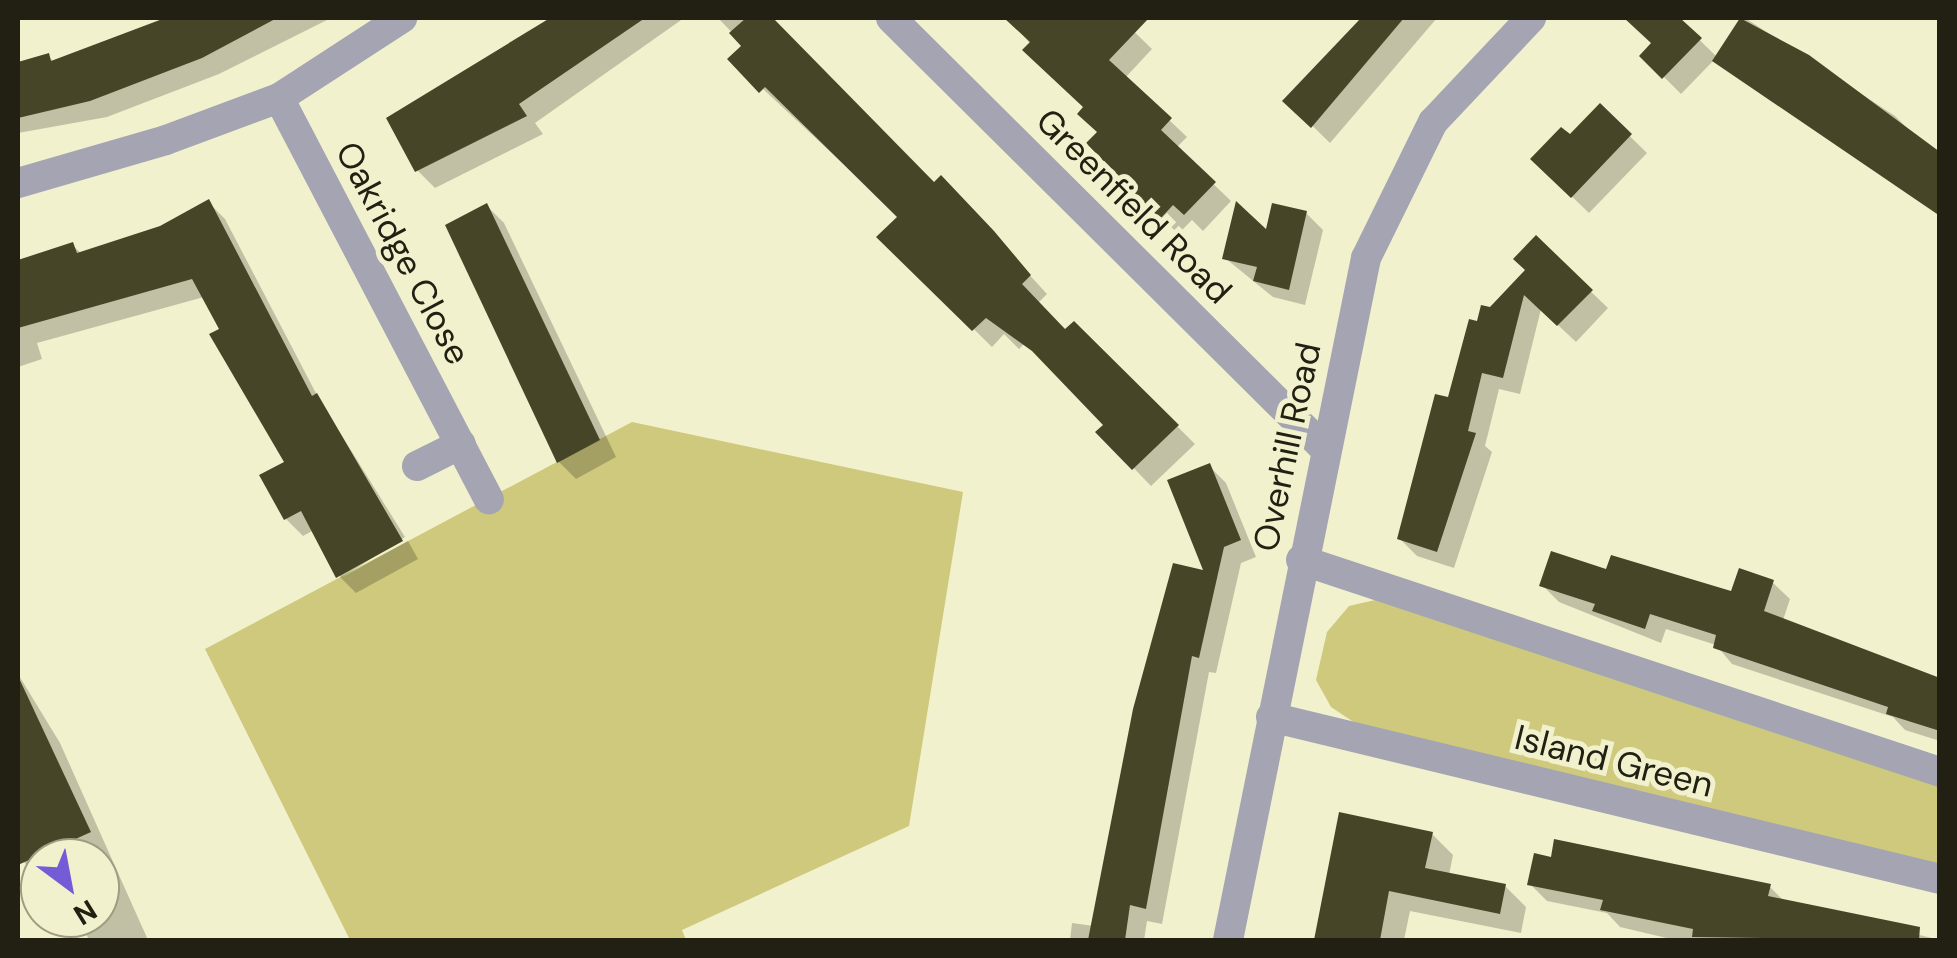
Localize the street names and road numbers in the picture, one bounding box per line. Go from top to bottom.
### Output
street label: Greenfield Road [1028,100,1240,312]
street label: Oakridge Close [327,134,479,372]
street label: Overhill Road [1244,339,1330,555]
street label: Island Green [1511,716,1717,806]

